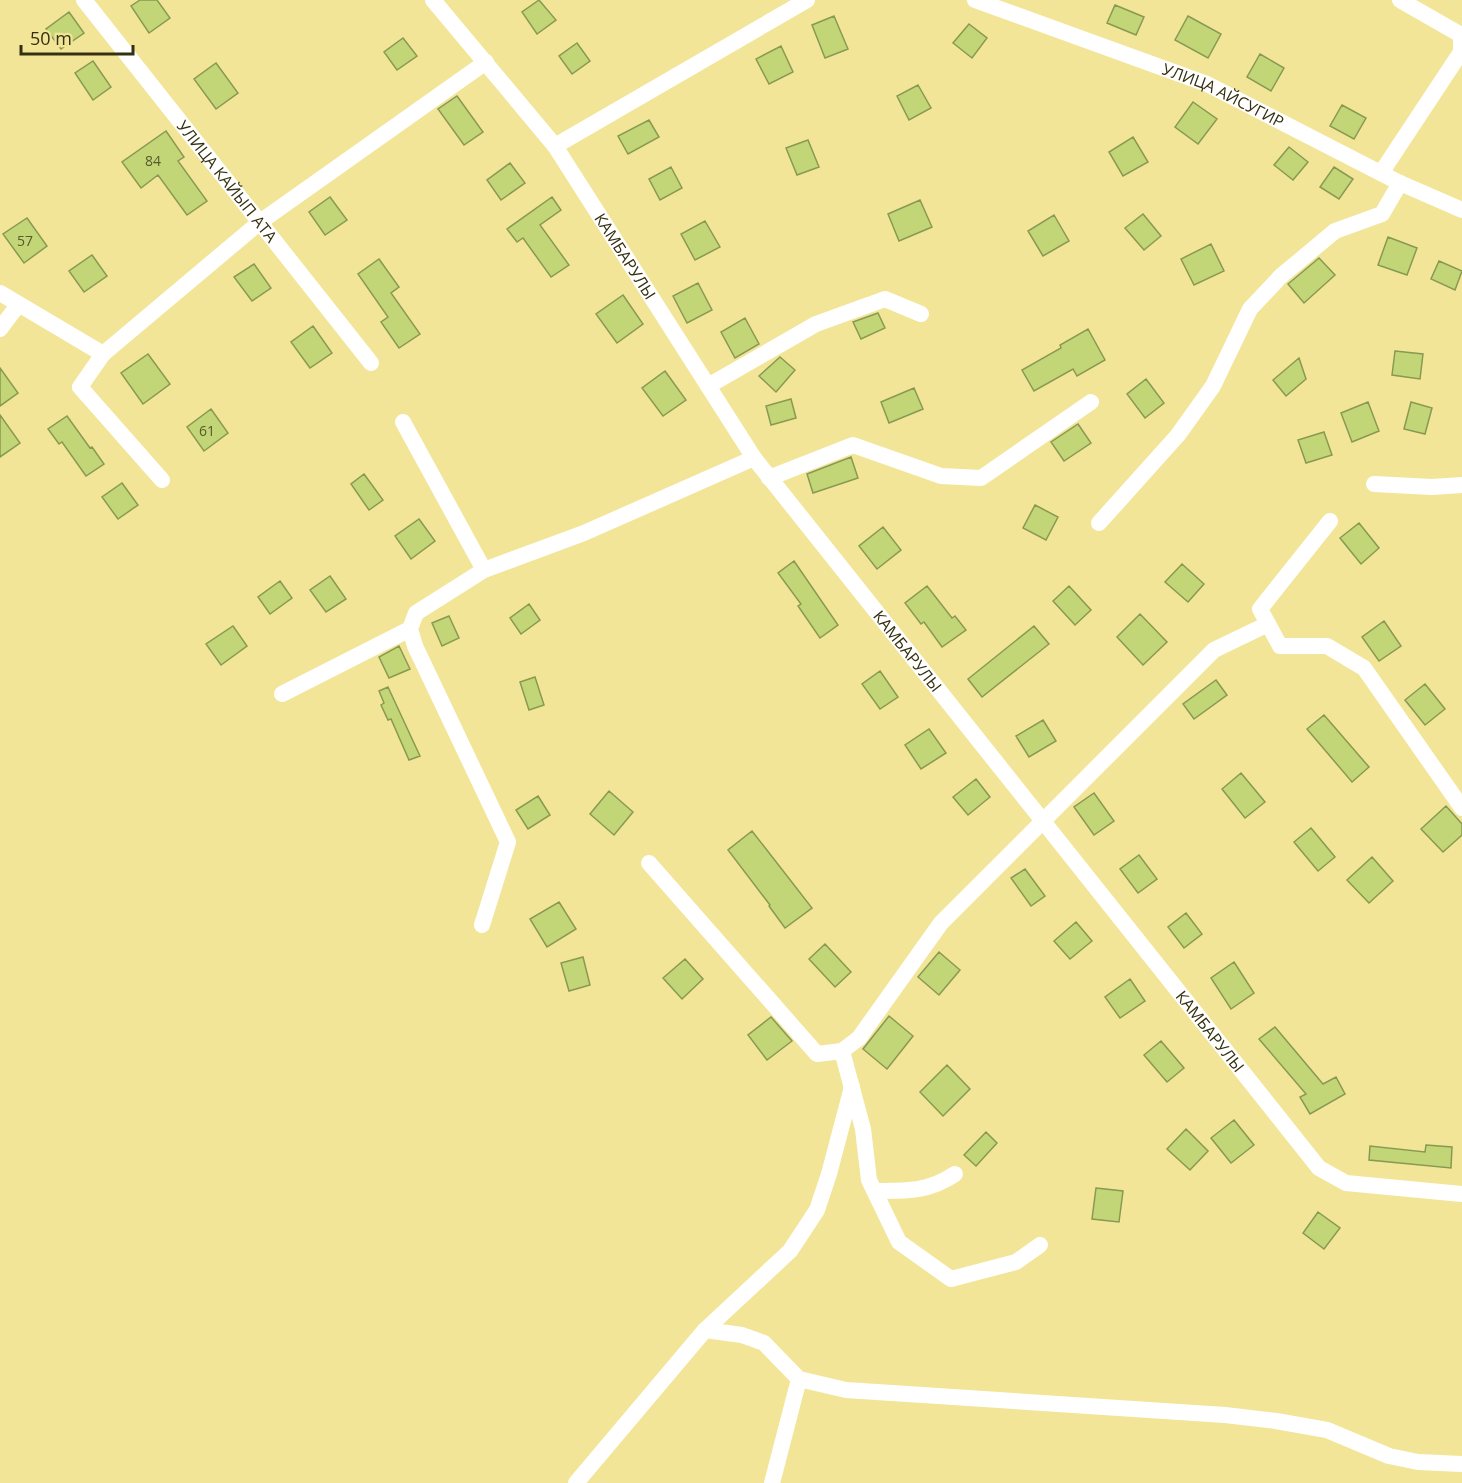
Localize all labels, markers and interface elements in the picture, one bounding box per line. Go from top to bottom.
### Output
scale bar [21,18,134,56]
text: 50 m [30,26,72,50]
street label: УЛИЦА АЙСУГИР [1159,58,1288,133]
street label: УЛИЦА КАЙЫП АТА [172,116,283,247]
house number: 84 [145,151,161,170]
street label: КАМБАРУЛЫ [590,209,661,304]
house number: 57 [17,231,33,250]
house number: 61 [199,421,215,440]
street label: КАМБАРУЛЫ [868,606,947,696]
street label: КАМБАРУЛЫ [1171,986,1250,1077]

